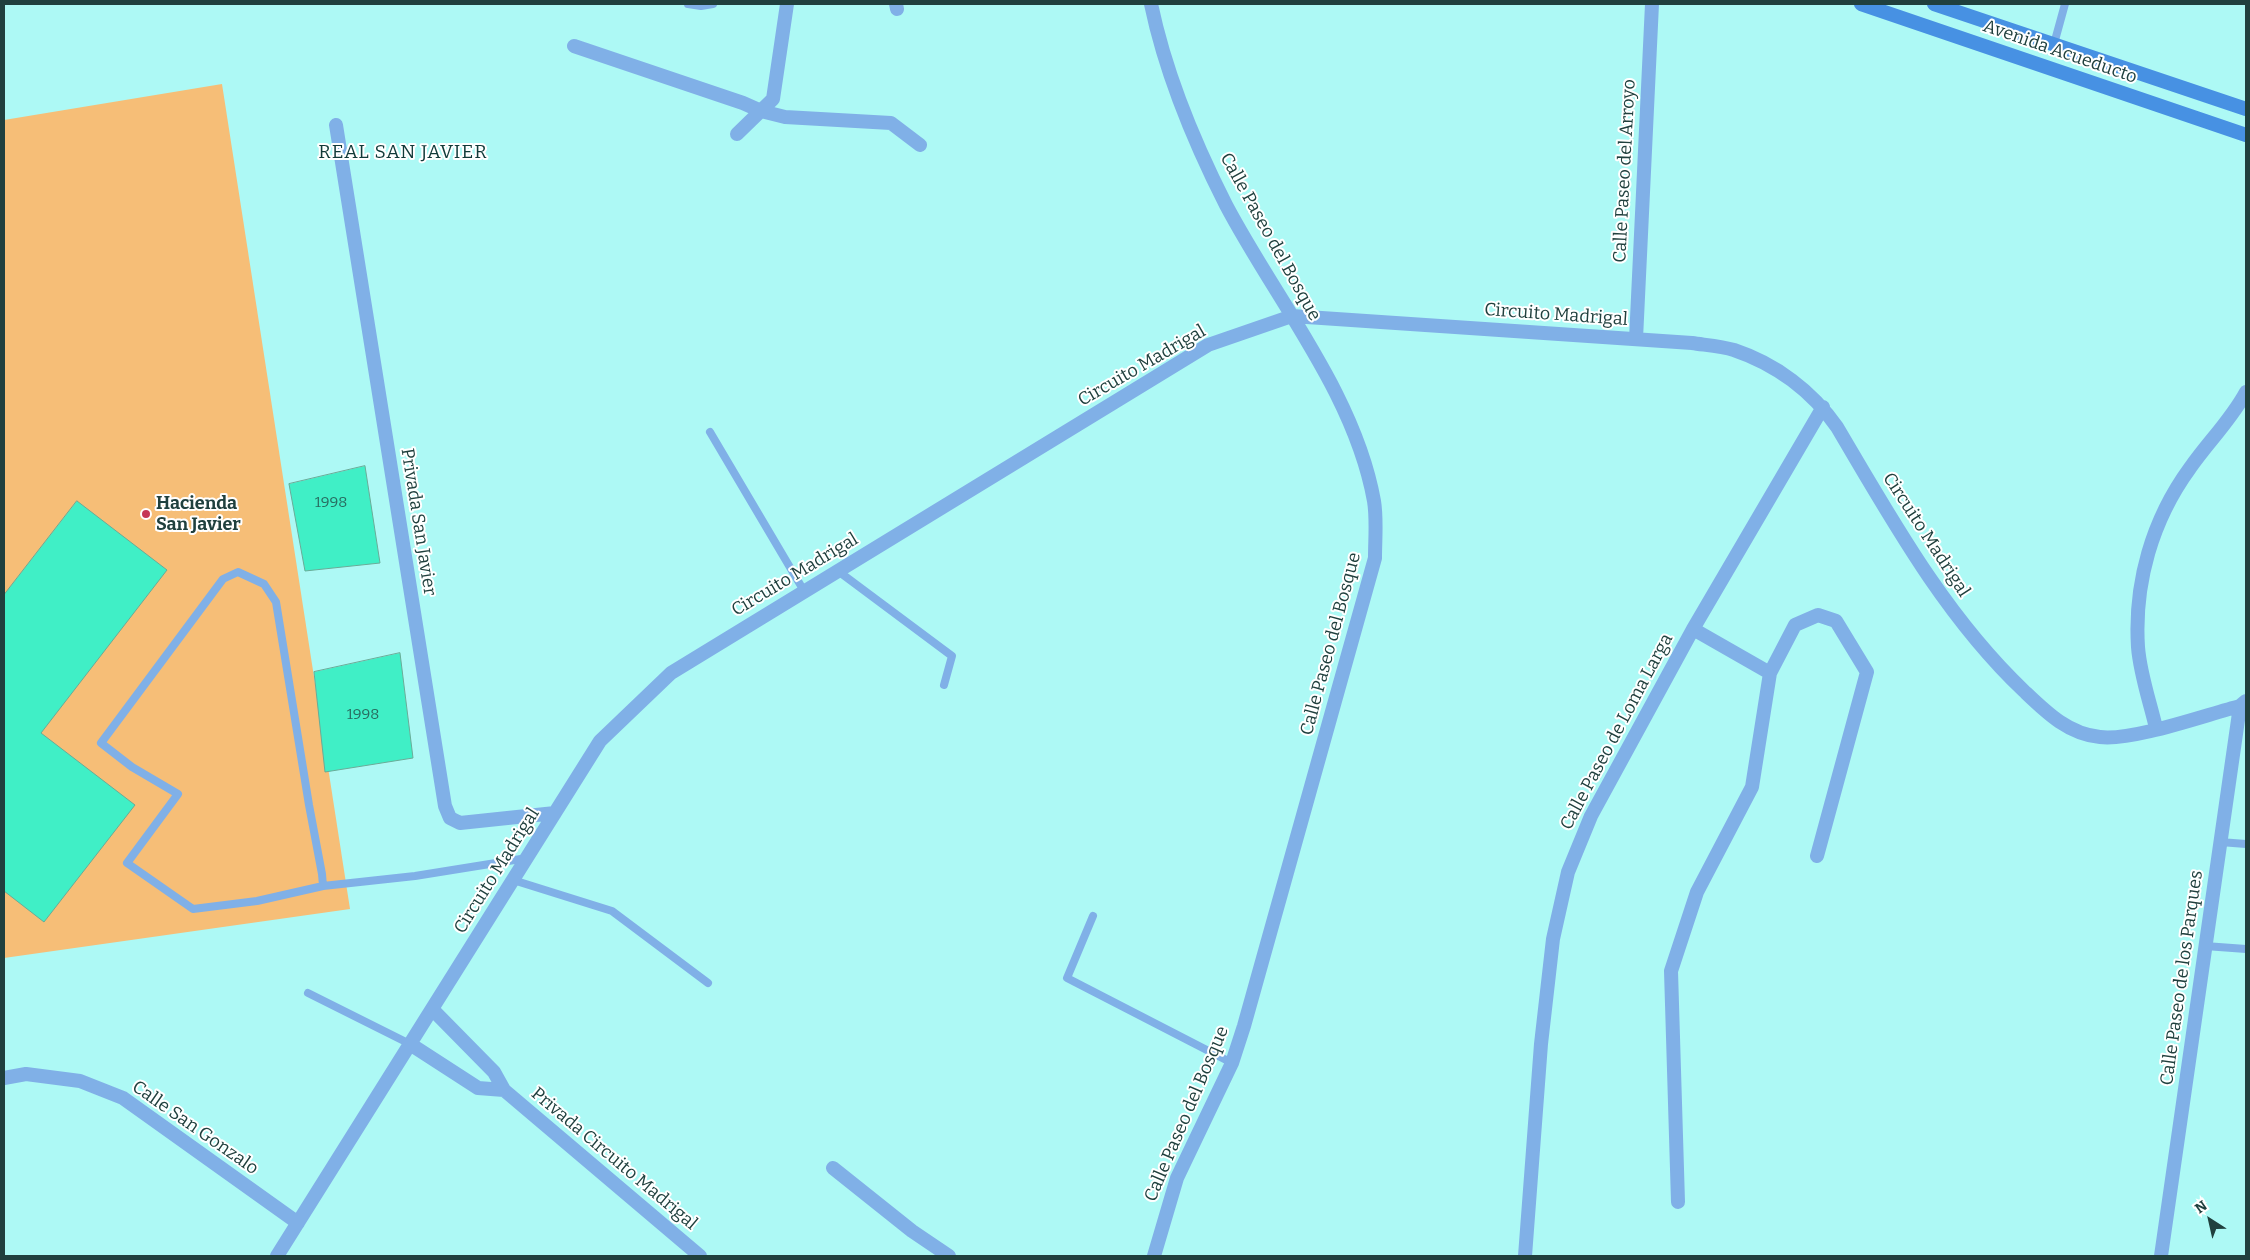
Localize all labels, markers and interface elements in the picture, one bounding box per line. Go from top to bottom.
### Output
street label: Avenida Acueducto [1980,16,2140,88]
street label: Calle Paseo del Arroyo [1609,79,1641,263]
district label: REAL SAN JAVIER [316,142,490,164]
street label: Calle Paseo del Bosque [1215,149,1325,325]
street label: Circuito Madrigal [1483,299,1629,331]
street label: Circuito Madrigal [1074,321,1210,411]
street label: Privada San Javier [396,447,440,597]
street label: Circuito Madrigal [1878,469,1974,601]
place label: Hacienda San Javier [156,493,241,536]
house number: 1998 [315,494,347,512]
marker: Hacienda San Javier [140,508,152,520]
street label: Circuito Madrigal [728,529,862,621]
street label: Calle Paseo del Bosque [1296,550,1366,738]
street label: Calle Paseo de Loma Larga [1556,630,1678,834]
house number: 1998 [347,706,379,724]
street label: Circuito Madrigal [450,804,544,938]
street label: Calle Paseo de los Parques [2156,869,2208,1087]
street label: Calle Paseo del Bosque [1140,1023,1234,1205]
street label: Calle San Gonzalo [128,1076,262,1180]
street label: Privada Circuito Madrigal [527,1083,701,1235]
north arrow [2185,1195,2235,1245]
text: N [2192,1197,2210,1217]

